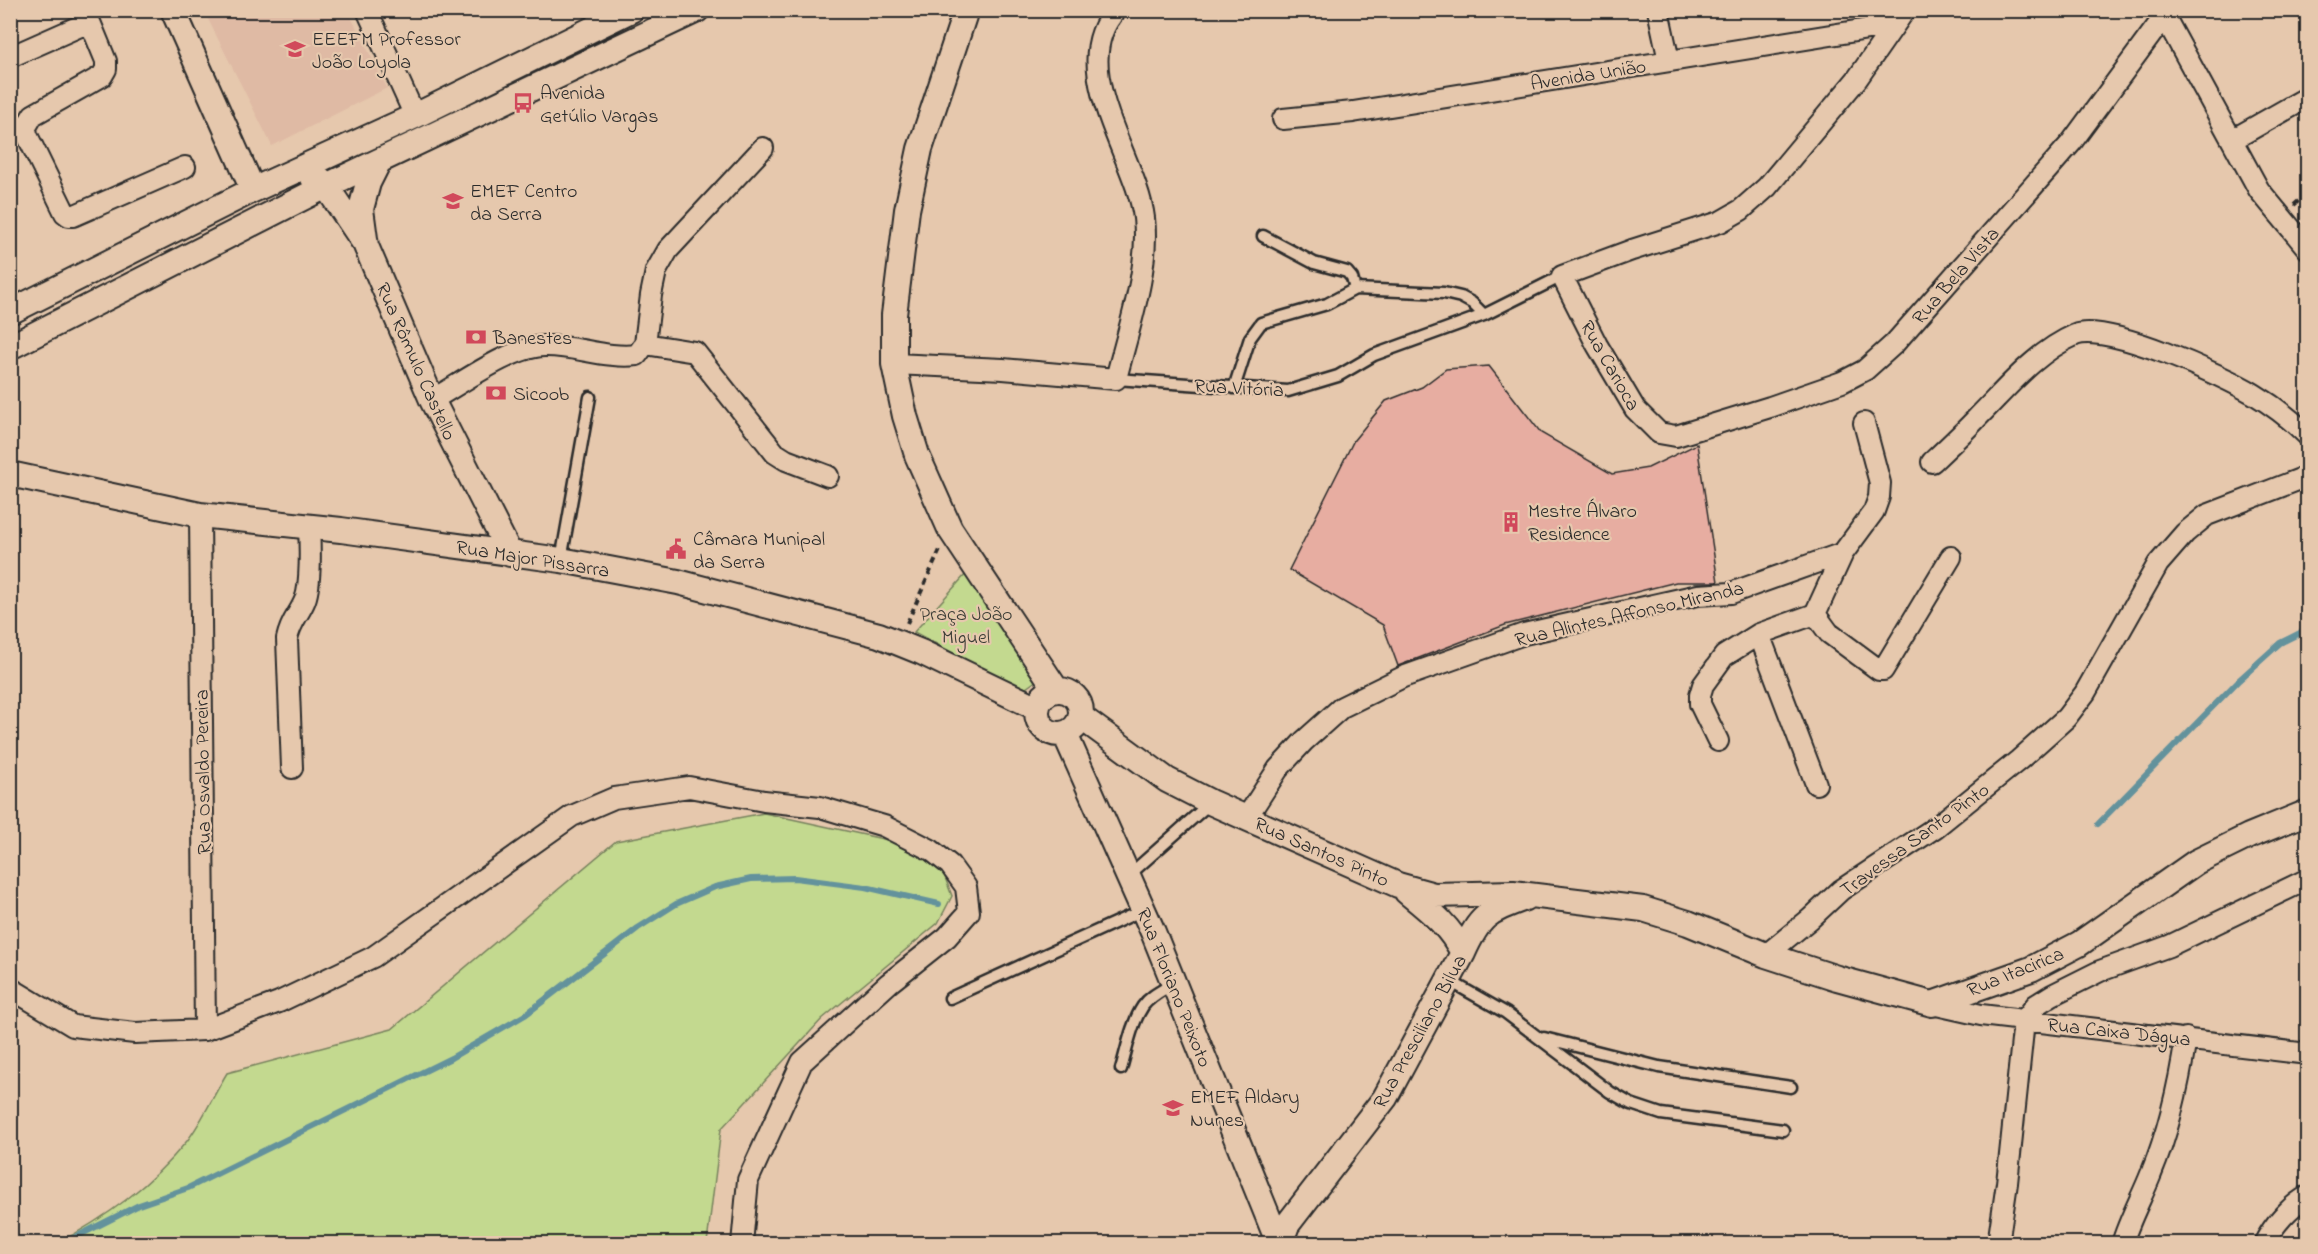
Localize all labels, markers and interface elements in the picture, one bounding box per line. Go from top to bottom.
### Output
place label: EEEFM Professor João Loyola [312,26,461,78]
school or university icon: EEEFM Professor João Loyola [283,37,307,61]
street label: Avenida União [1528,53,1648,100]
place label: Avenida Getúlio Vargas [540,80,658,133]
bus stop icon: Avenida Getúlio Vargas [511,91,535,115]
place label: EMEF Centro da Serra [470,178,577,230]
school or university icon: EMEF Centro da Serra [441,189,465,213]
street label: Rua Bela Vista [1906,221,2008,332]
street label: Rua Rômulo Castello [367,278,463,446]
street label: Rua Carioca [1571,316,1646,417]
bank icon: Banestes [464,325,488,349]
place label: Banestes [492,325,572,354]
street label: Rua Vitória [1193,373,1285,406]
bank icon: Sicoob [484,381,508,405]
place label: Sicoob [513,381,570,410]
place label: Mestre Álvaro Residence [1528,498,1637,550]
building icon: Mestre Álvaro Residence [1499,510,1523,534]
place label: Câmara Munipal da Serra [693,526,825,578]
street label: Rua Major Pissarra [454,534,611,587]
public building icon: Câmara Munipal da Serra [664,537,688,561]
street label: Rua Alintes Affonso Miranda [1512,575,1747,656]
park label: Praça João Miguel [920,601,1012,654]
street label: Rua Osvaldo Pereira [189,689,220,855]
street label: Travessa Santo Pinto [1835,777,1996,905]
street label: Rua Santos Pinto [1249,811,1393,896]
street label: Rua Floriano Peixoto [1127,904,1218,1072]
street label: Rua Itacirica [1963,941,2069,1006]
street label: Rua Presciliano Bilua [1367,950,1476,1114]
street label: Rua Caixa Dágua [2045,1012,2192,1056]
place label: EMEF Aldary Nunes [1190,1084,1299,1136]
school or university icon: EMEF Aldary Nunes [1161,1096,1185,1120]

